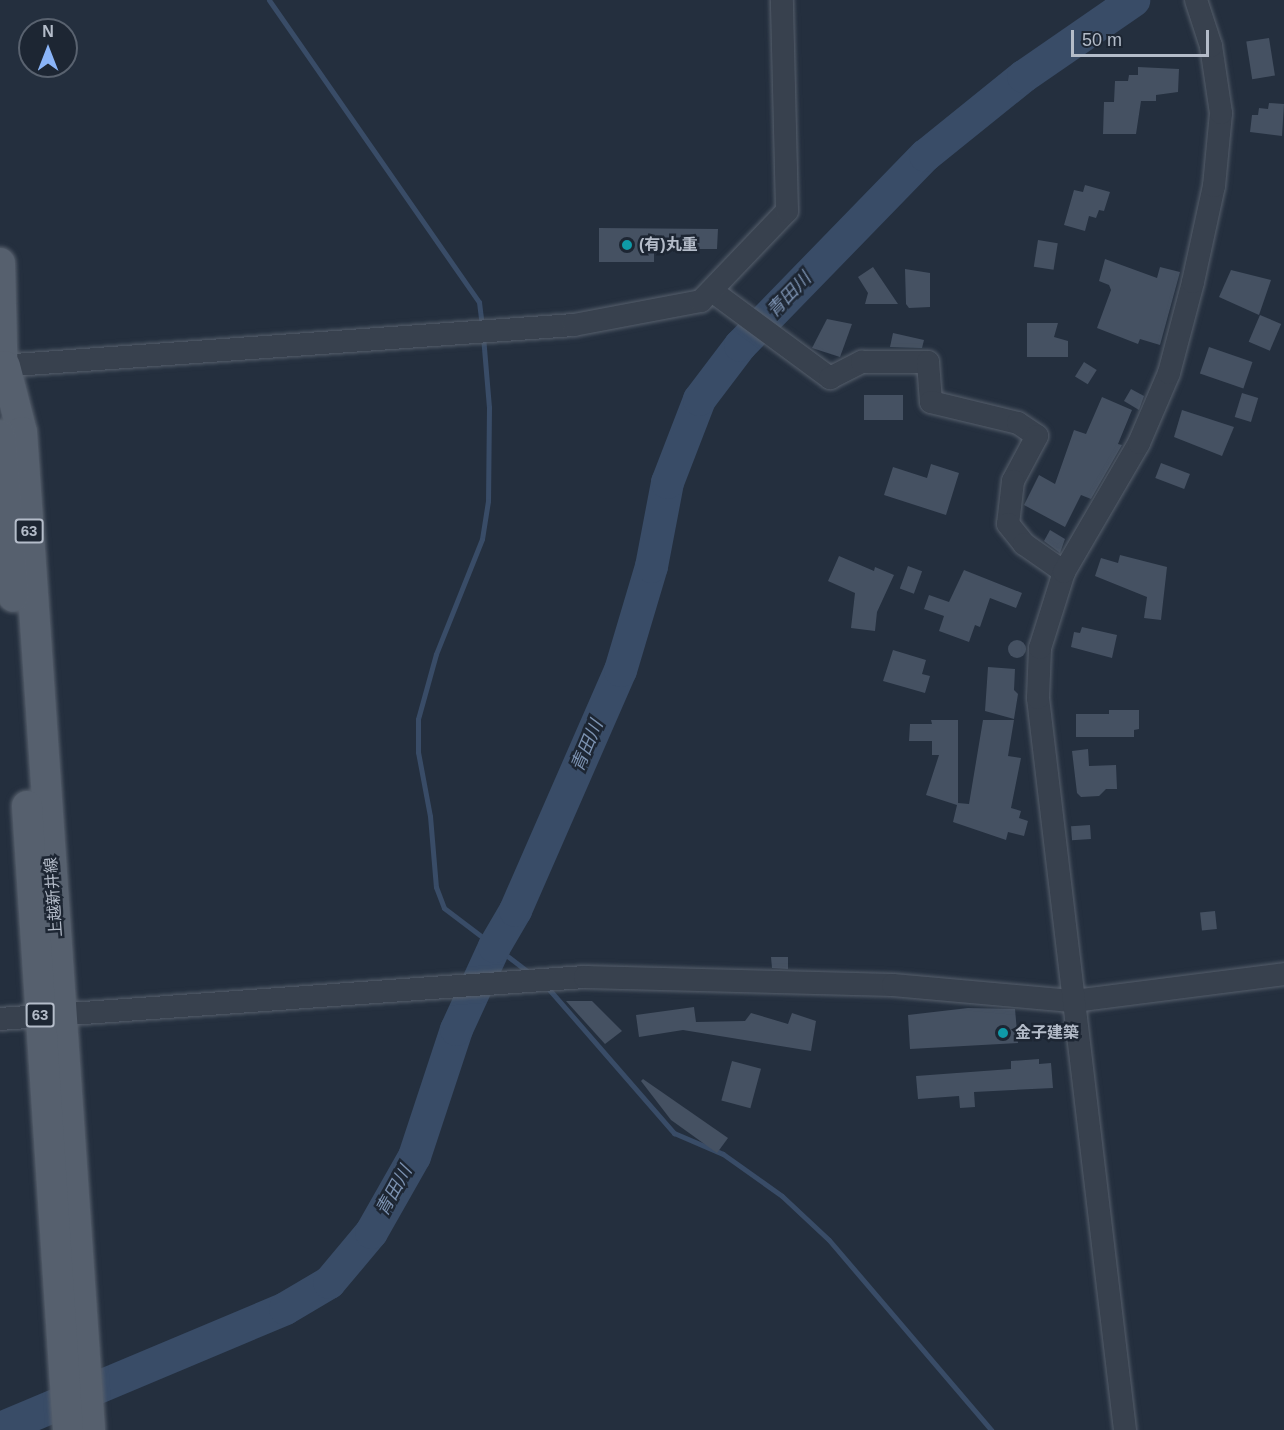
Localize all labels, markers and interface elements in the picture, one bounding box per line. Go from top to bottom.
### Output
north arrow [18,18,78,78]
scale bar [1074,18,1212,56]
text: N [42,23,54,40]
text: 50 m [1082,30,1122,50]
place label: (有)丸重 [639,235,698,255]
marker: (有)丸重 [620,238,634,252]
water label: 青田川 [762,268,816,322]
road number: 63 [14,519,44,543]
water label: 青田川 [567,717,607,775]
street label: 上越新井線 [42,856,66,938]
road number: 63 [25,1003,55,1027]
place label: 金子建築 [1015,1023,1079,1043]
marker: 金子建築 [996,1026,1010,1040]
water label: 青田川 [371,1162,417,1220]

